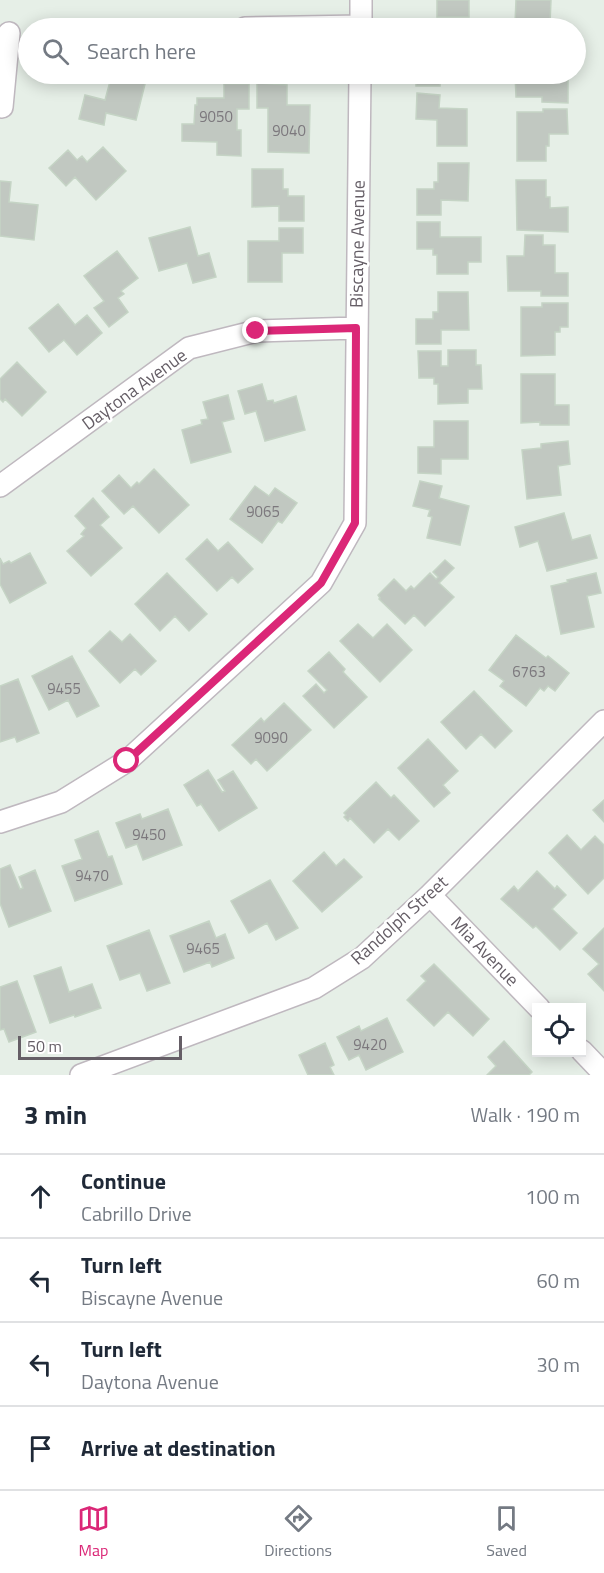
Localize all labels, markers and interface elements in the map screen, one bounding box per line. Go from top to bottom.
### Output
search box [18,18,586,84]
text: Search here [87,34,196,68]
icon: search [39,35,72,68]
house number: 9050 [199,105,233,128]
house number: 9040 [272,119,306,142]
street label: Biscayne Avenue [342,180,372,308]
route end [242,317,268,343]
street label: Daytona Avenue [76,342,192,436]
house number: 9065 [246,500,280,523]
house number: 6763 [512,660,546,683]
house number: 9455 [47,677,81,700]
house number: 9090 [254,726,288,749]
route start [113,747,139,773]
house number: 9450 [132,823,166,846]
house number: 9470 [75,864,109,887]
street label: Randolph Street [344,869,454,971]
street label: Mia Avenue [445,910,525,992]
house number: 9465 [186,937,220,960]
map controls [532,1003,586,1057]
button: locate [532,1003,586,1057]
scale bar [18,1033,182,1060]
house number: 9420 [353,1033,387,1056]
text: 50 m [27,1034,62,1058]
text: 3 min [24,1095,87,1134]
text: Walk · 190 m [471,1099,580,1130]
text: Continue [81,1164,166,1198]
icon: ahead [24,1180,57,1213]
text: 100 m [525,1181,580,1212]
text: Cabrillo Drive [81,1198,192,1229]
text: Turn left [81,1248,162,1282]
icon: left [24,1264,57,1297]
text: 60 m [536,1265,580,1296]
text: Biscayne Avenue [81,1282,223,1313]
text: Turn left [81,1332,162,1366]
icon: left [24,1348,57,1381]
text: 30 m [536,1349,580,1380]
text: Daytona Avenue [81,1366,219,1397]
text: Arrive at destination [81,1431,276,1465]
icon: arrive [24,1432,57,1465]
tab: Map [77,1502,110,1562]
tab: Directions [264,1502,332,1562]
tab: Saved [486,1502,527,1562]

